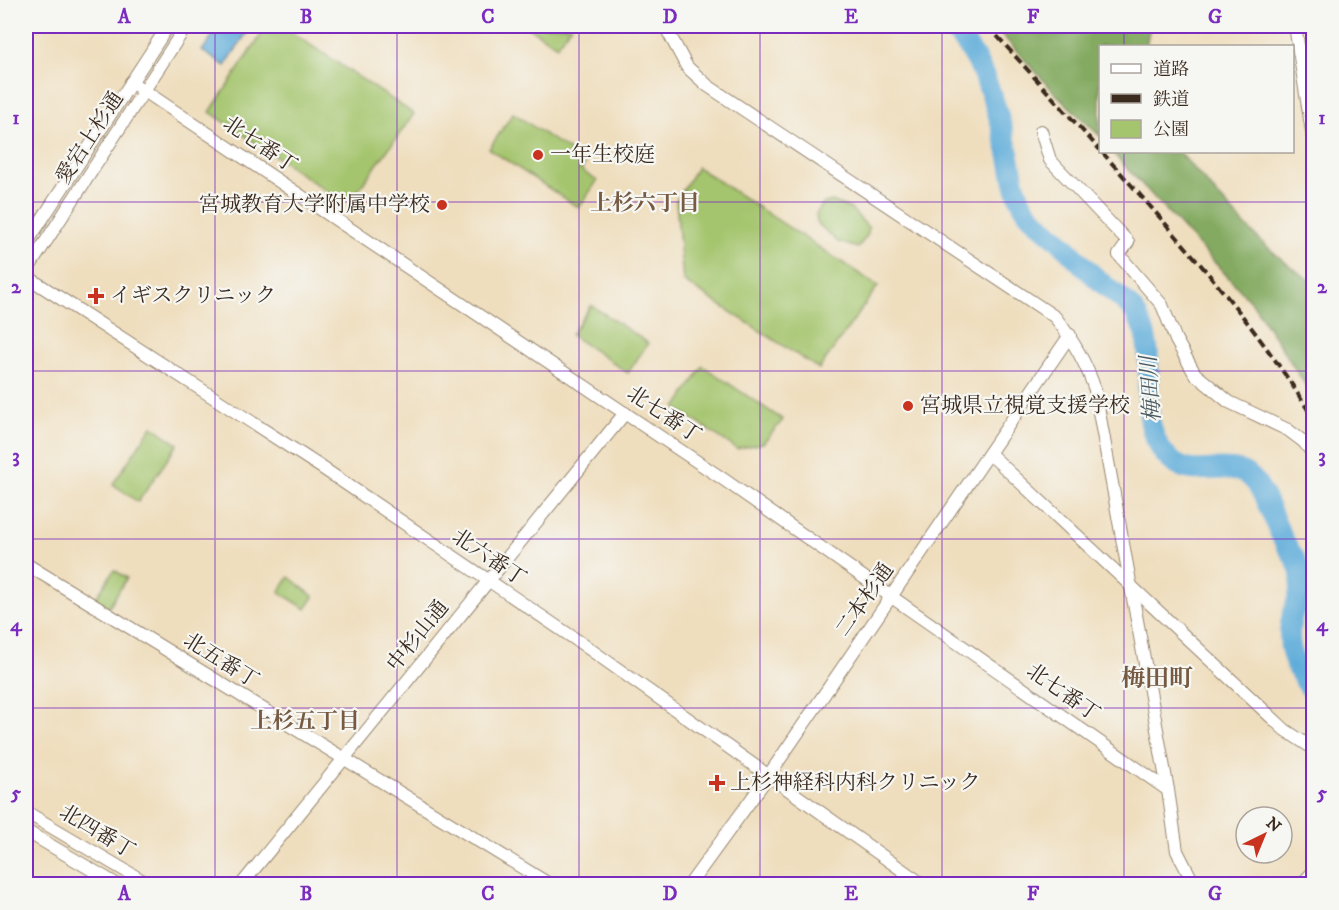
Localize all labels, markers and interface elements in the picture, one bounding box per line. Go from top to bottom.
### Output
text: A [117,5,132,30]
text: B [300,5,312,30]
text: C [481,5,495,30]
text: D [663,5,678,30]
text: E [844,5,858,30]
text: F [1027,5,1040,30]
text: G [1208,5,1222,30]
legend [1099,45,1294,153]
text: 道路 [1153,59,1189,81]
street label: 愛宕上杉通 [51,87,129,189]
text: 鉄道 [1153,89,1189,111]
text: 1 [12,106,20,131]
text: 1 [1318,106,1326,131]
street label: 北七番丁 [218,111,302,179]
text: 公園 [1153,119,1189,141]
place label: 一年生校庭 [550,142,655,168]
marker: 一年生校庭 [531,148,545,162]
district label: 上杉六丁目 [590,190,700,217]
place label: 宮城教育大学附属中学校 [199,192,430,218]
marker: 宮城教育大学附属中学校 [435,198,449,212]
text: 2 [11,275,22,300]
text: 2 [1317,275,1328,300]
place label: イギスクリニック [110,283,276,309]
marker: イギスクリニック [87,287,105,305]
water label: 梅田川 [1135,353,1167,423]
street label: 北七番丁 [622,381,706,449]
place label: 宮城県立視覚支援学校 [920,393,1130,419]
marker: 宮城県立視覚支援学校 [901,399,915,413]
text: 3 [12,444,20,469]
text: 3 [1318,444,1326,469]
street label: 北六番丁 [447,524,531,592]
street label: 二本杉通 [830,558,900,642]
street label: 中杉山通 [381,595,455,677]
text: 4 [10,613,23,638]
text: 4 [1316,613,1329,638]
street label: 北五番丁 [178,628,264,694]
street label: 北七番丁 [1021,658,1105,728]
district label: 梅田町 [1121,664,1193,694]
district label: 上杉五丁目 [250,708,360,735]
place label: 上杉神経科内科クリニック [730,770,981,796]
marker: 上杉神経科内科クリニック [708,774,726,792]
text: 5 [10,781,21,806]
text: 5 [1316,781,1327,806]
street label: 北四番丁 [54,799,140,865]
north arrow [1234,805,1294,865]
text: N [1262,813,1285,837]
text: A [117,882,132,907]
text: B [300,882,312,907]
text: C [481,882,495,907]
text: D [663,882,678,907]
text: E [844,882,858,907]
text: F [1027,882,1040,907]
text: G [1208,882,1222,907]

